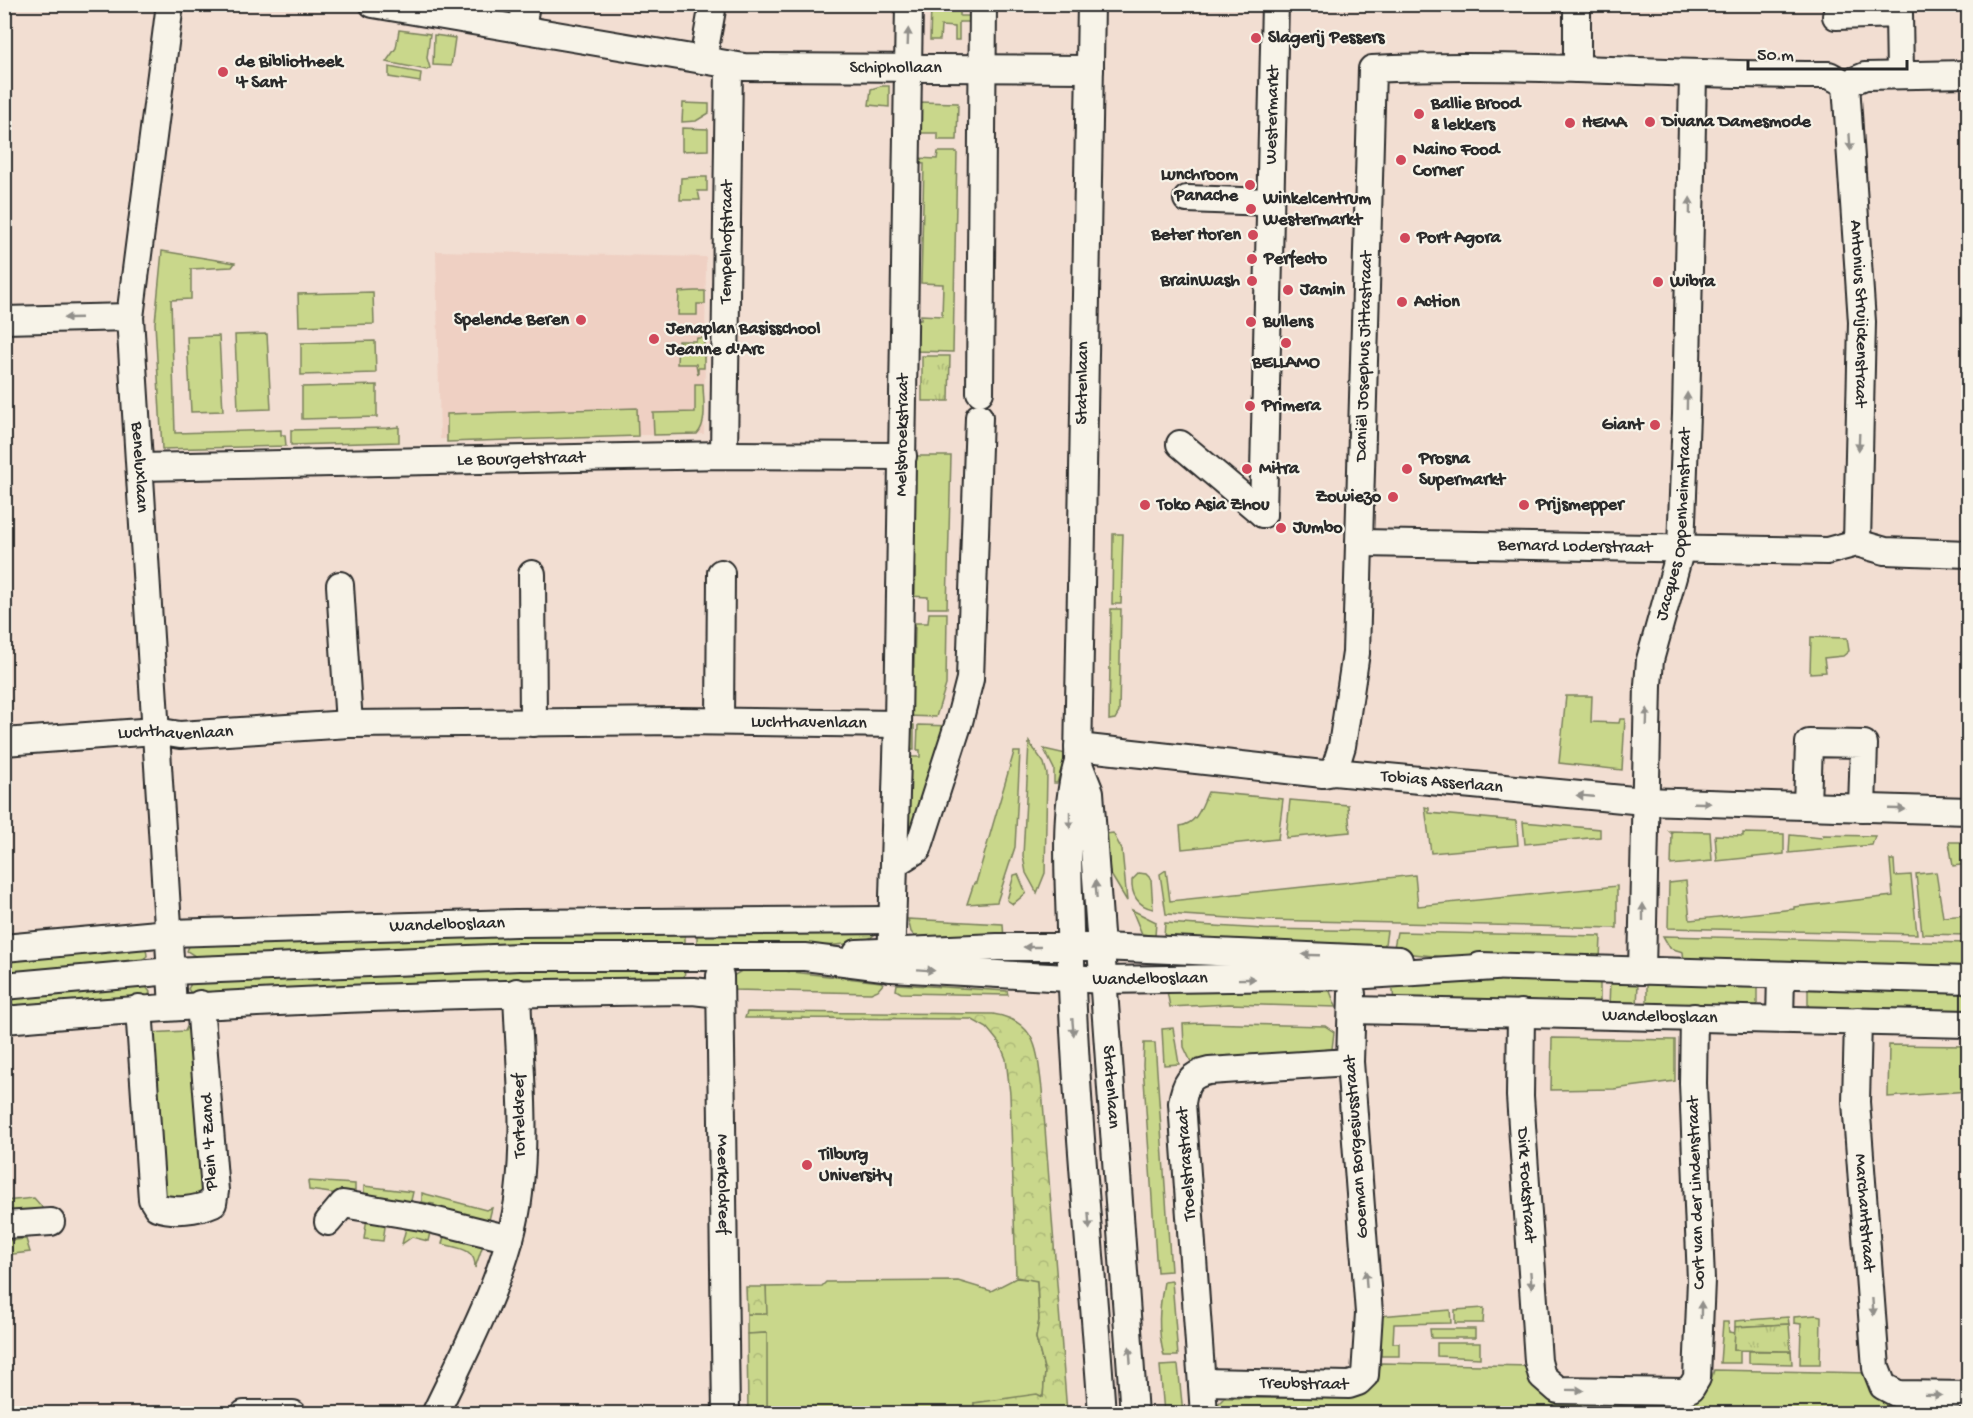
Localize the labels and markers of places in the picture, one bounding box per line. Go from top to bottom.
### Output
place label: Slagerij Pessers [1268,28,1386,49]
marker: Slagerij Pessers [1249,31,1263,45]
place label: de Bibliotheek 't Sant [235,52,345,94]
marker: de Bibliotheek 't Sant [216,65,230,79]
place label: Ballie Brood & lekkers [1430,94,1523,136]
marker: Ballie Brood & lekkers [1412,107,1426,121]
place label: Divana Damesmode [1660,112,1811,133]
place label: HEMA [1582,113,1628,134]
marker: Divana Damesmode [1643,115,1657,129]
marker: HEMA [1563,116,1577,130]
place label: Naino Food Corner [1412,140,1502,182]
marker: Naino Food Corner [1394,153,1408,167]
place label: Lunchroom Panache [1161,165,1239,207]
marker: Lunchroom Panache [1243,178,1257,192]
place label: Winkelcentrum Westermarkt [1262,189,1371,231]
marker: Winkelcentrum Westermarkt [1244,202,1258,216]
place label: Beter Horen [1150,225,1241,246]
marker: Beter Horen [1246,228,1260,242]
place label: Port Agora [1416,228,1502,249]
marker: Port Agora [1398,231,1412,245]
place label: Perfecto [1263,249,1328,270]
marker: Perfecto [1245,252,1259,266]
place label: BrainWash [1159,271,1240,292]
place label: Wibra [1669,272,1716,293]
marker: BrainWash [1245,274,1259,288]
marker: Wibra [1651,275,1665,289]
place label: Jamin [1299,280,1345,301]
marker: Jamin [1281,283,1295,297]
place label: Action [1413,292,1460,313]
marker: Action [1395,295,1409,309]
place label: Spelende Beren [454,310,569,331]
place label: Bullens [1262,312,1314,333]
marker: Spelende Beren [574,313,588,327]
marker: Bullens [1244,315,1258,329]
place label: Jenaplan Basisschool Jeanne d'Arc [665,319,820,361]
marker: Jenaplan Basisschool Jeanne d'Arc [647,332,661,346]
marker: BELLAMO [1279,336,1293,350]
place label: BELLAMO [1251,353,1320,374]
place label: Primera [1261,396,1322,417]
marker: Primera [1243,399,1257,413]
place label: Giant [1602,415,1645,436]
marker: Giant [1648,418,1662,432]
place label: Prosna Supermarkt [1418,449,1506,491]
place label: Mitra [1259,459,1300,480]
marker: Mitra [1240,462,1254,476]
marker: Prosna Supermarkt [1400,462,1414,476]
place label: Zowiezo [1316,487,1382,508]
marker: Zowiezo [1386,490,1400,504]
place label: Toko Asia Zhou [1155,495,1270,516]
place label: Prijsmepper [1535,495,1626,516]
marker: Toko Asia Zhou [1138,498,1152,512]
marker: Prijsmepper [1517,498,1531,512]
place label: Jumbo [1292,518,1343,539]
marker: Jumbo [1274,521,1288,535]
place label: Tilburg University [817,1145,892,1187]
marker: Tilburg University [800,1158,814,1172]

